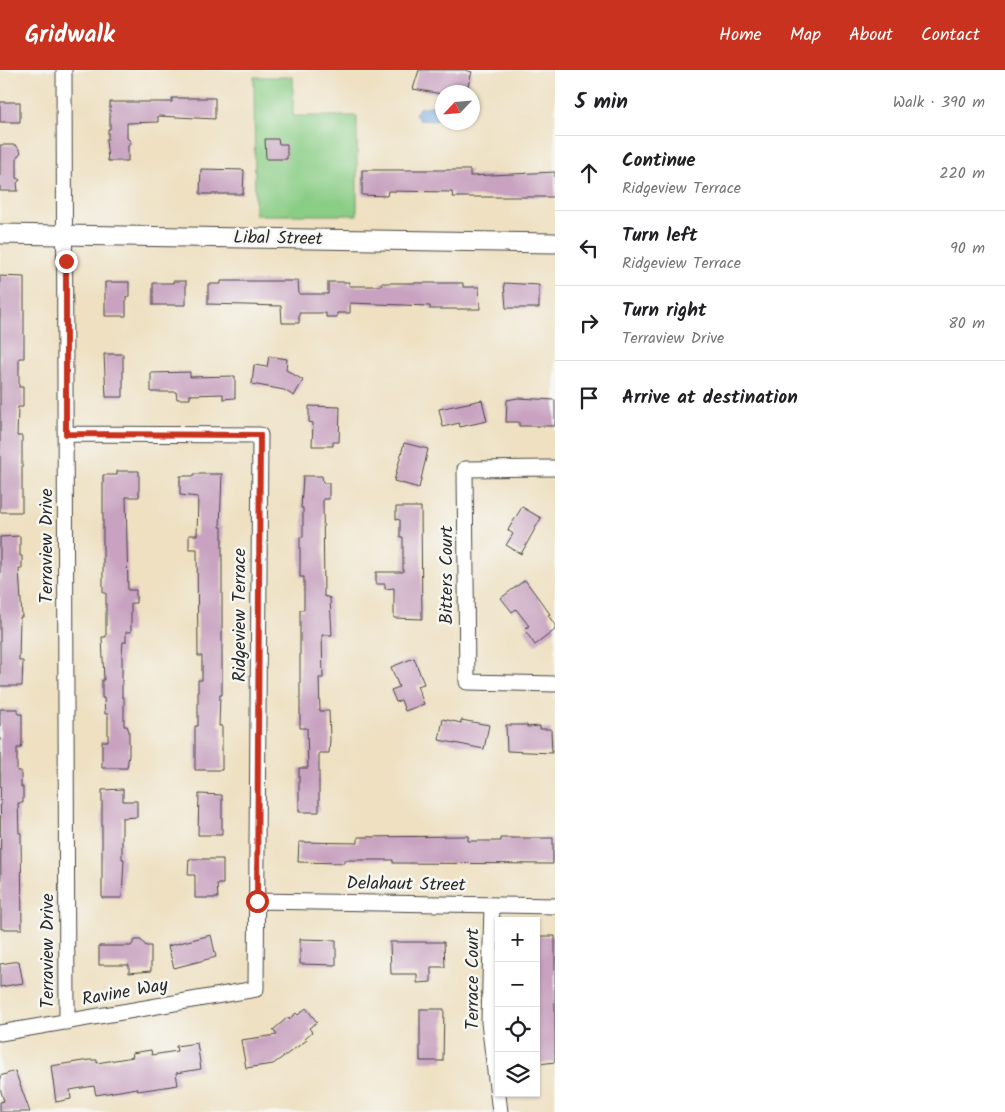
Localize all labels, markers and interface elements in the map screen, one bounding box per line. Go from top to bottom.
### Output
text: Gridwalk [25,16,115,55]
text: Home [719,21,762,50]
text: Map [790,21,821,50]
text: About [849,21,893,50]
text: Contact [921,21,980,50]
north arrow [435,85,480,130]
text: 5 min [575,86,628,119]
text: Walk · 390 m [893,90,985,115]
text: Continue [622,146,695,176]
icon: ahead [575,159,603,187]
text: 220 m [939,161,985,186]
text: Ridgeview Terrace [622,176,741,201]
text: Turn left [622,221,697,251]
street label: Libal Street [233,224,324,254]
icon: left [575,234,603,262]
text: 90 m [950,236,985,261]
route end [55,250,78,273]
text: Ridgeview Terrace [622,251,741,276]
text: Turn right [622,296,707,326]
icon: right [575,309,603,337]
text: 80 m [948,311,985,336]
text: Terraview Drive [622,326,724,351]
text: Arrive at destination [622,383,798,413]
icon: arrive [575,384,603,412]
street label: Terraview Drive [33,489,62,603]
street label: Bitters Court [433,524,462,625]
street label: Ridgeview Terrace [226,548,255,682]
street label: Delahaut Street [346,869,467,901]
route start [246,890,269,913]
street label: Terraview Drive [34,894,63,1008]
map controls [495,917,540,1097]
button: + [495,917,540,962]
street label: Terrace Court [459,927,488,1030]
button: − [495,962,540,1007]
street label: Ravine Way [80,971,171,1015]
button: locate [495,1007,540,1052]
button: layers [495,1052,540,1097]

